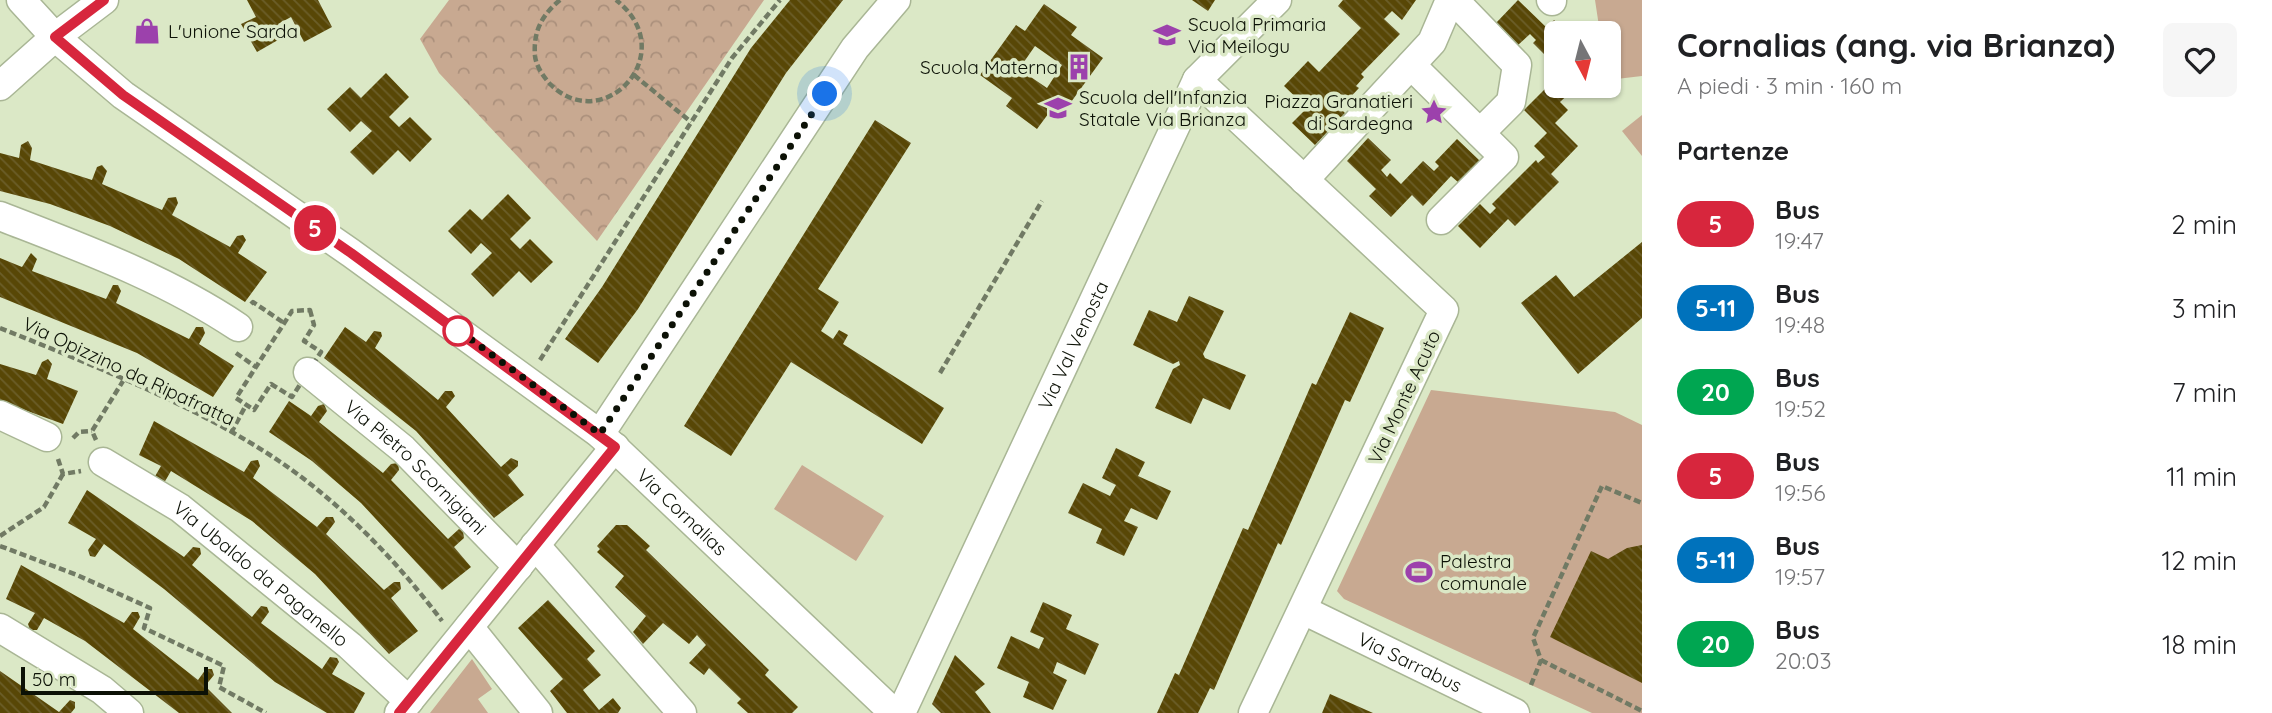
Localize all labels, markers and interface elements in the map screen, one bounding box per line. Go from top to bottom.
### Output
place label: Scuola Primaria Via Meilogu [1188,12,1326,58]
shop icon: L'unione Sarda [132,16,162,46]
place label: L'unione Sarda [168,19,298,43]
school or university icon: Scuola Primaria Via Meilogu [1152,20,1182,50]
north arrow [1544,21,1620,98]
map controls [1544,21,1621,98]
button: heart [2163,23,2237,97]
text: Cornalias (ang. via Brianza) [1677,24,2115,65]
building icon: Scuola Materna [1064,52,1094,82]
place label: Scuola Materna [920,55,1058,79]
text: A piedi · 3 min · 160 m [1677,71,1902,100]
your location [807,76,842,111]
place label: Scuola dell'Infanzia Statale Via Brianza [1079,85,1247,131]
place label: Piazza Granatieri di Sardegna [1264,89,1413,135]
school or university icon: Scuola dell'Infanzia Statale Via Brianza [1043,93,1073,123]
place icon: Piazza Granatieri di Sardegna [1419,97,1449,127]
text: Partenze [1677,134,1789,167]
text: Bus [1775,193,1820,226]
line badge: 5 [292,205,338,251]
text: 2 min [2171,208,2237,241]
text: 5 [1709,209,1722,239]
text: 5 [308,213,322,243]
text: 19:47 [1775,226,1824,255]
street label: Via Val Venosta [1033,277,1113,413]
text: Bus [1775,277,1820,310]
text: 3 min [2172,292,2237,325]
text: 5-11 [1695,293,1736,323]
text: 19:48 [1775,310,1825,339]
street label: Via Opizzino da Ripafratta [19,311,239,431]
unlabelled marker [443,316,473,346]
street label: Via Monte Acuto [1363,326,1445,468]
text: Bus [1775,361,1820,394]
text: 7 min [2172,376,2237,409]
text: 20 [1701,377,1730,407]
text: 19:52 [1775,394,1826,423]
street label: Via Pietro Scornigiani [340,395,492,540]
text: Bus [1775,445,1820,478]
text: 11 min [2166,460,2237,493]
text: 5 [1709,461,1722,491]
street label: Via Cornalias [632,463,732,561]
text: 19:56 [1775,478,1826,507]
street label: Via Ubaldo da Paganello [169,496,353,652]
text: Bus [1775,529,1820,562]
text: 12 min [2162,544,2237,577]
text: 5-11 [1695,545,1736,575]
place label: Palestra comunale [1440,549,1527,595]
sports icon: Palestra comunale [1404,557,1434,587]
text: 19:57 [1775,562,1825,591]
text: Bus [1775,613,1820,646]
street label: Via Sarrabus [1354,627,1466,697]
text: 18 min [2162,628,2237,661]
text: 20 [1701,629,1730,659]
text: 20:03 [1775,646,1831,675]
scale bar [21,664,208,696]
text: 50 m [32,667,76,691]

